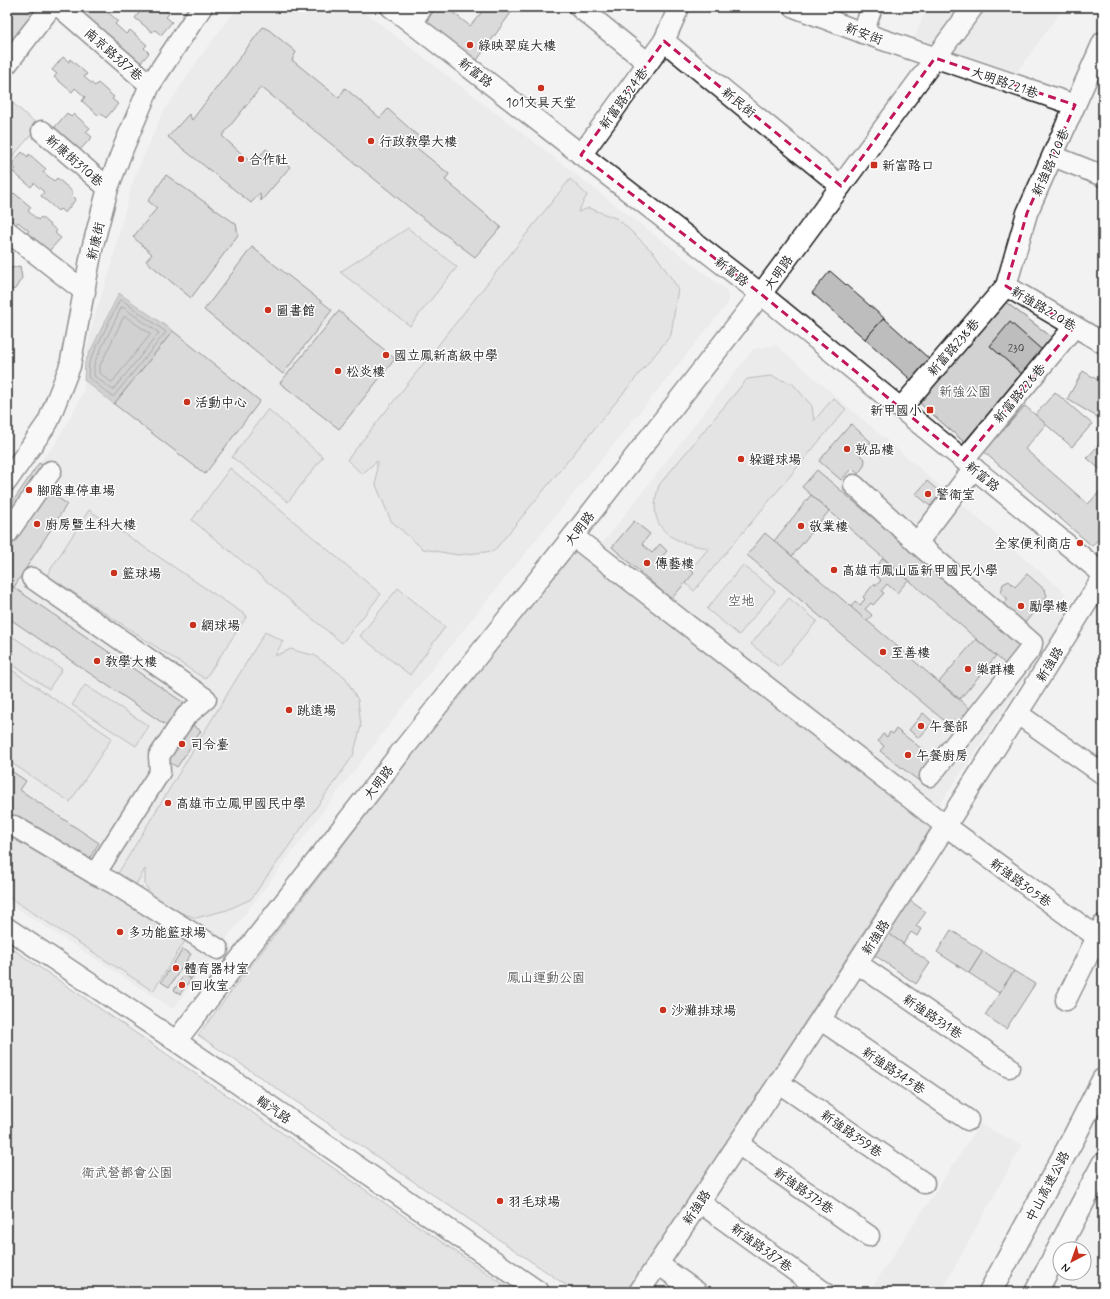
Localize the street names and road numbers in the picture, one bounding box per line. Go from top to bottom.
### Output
street label: 新安街 [842,20,885,49]
street label: 南京路387巷 [80,25,146,85]
street label: 新富路 [454,54,496,92]
street label: 大明路221巷 [969,64,1041,103]
street label: 新富路324巷 [596,65,652,133]
street label: 新民街 [718,84,759,122]
street label: 新強路120巷 [1029,126,1074,199]
street label: 新康街310巷 [42,131,106,191]
street label: 新康街 [84,220,109,262]
street label: 大明路 [761,252,798,294]
street label: 新富路 [710,253,752,291]
street label: 新強路220巷 [1008,283,1079,335]
street label: 新富路238巷 [924,316,984,380]
street label: 新富路228巷 [990,361,1050,427]
street label: 新富路 [962,458,1003,496]
street label: 大明路 [561,508,599,550]
street label: 新強路 [1033,644,1068,686]
street label: 大明路 [360,762,398,804]
street label: 新強路305巷 [986,855,1054,911]
street label: 新強路 [859,917,894,959]
street label: 新強路331巷 [899,991,965,1043]
street label: 新強路345巷 [858,1044,928,1099]
street label: 輜汽路 [252,1092,294,1128]
street label: 新強路359巷 [817,1107,885,1162]
street label: 中山高速公路 [1023,1148,1074,1225]
street label: 新強路373巷 [770,1164,837,1218]
street label: 新強路 [679,1187,715,1229]
street label: 新強路387巷 [727,1220,795,1276]

